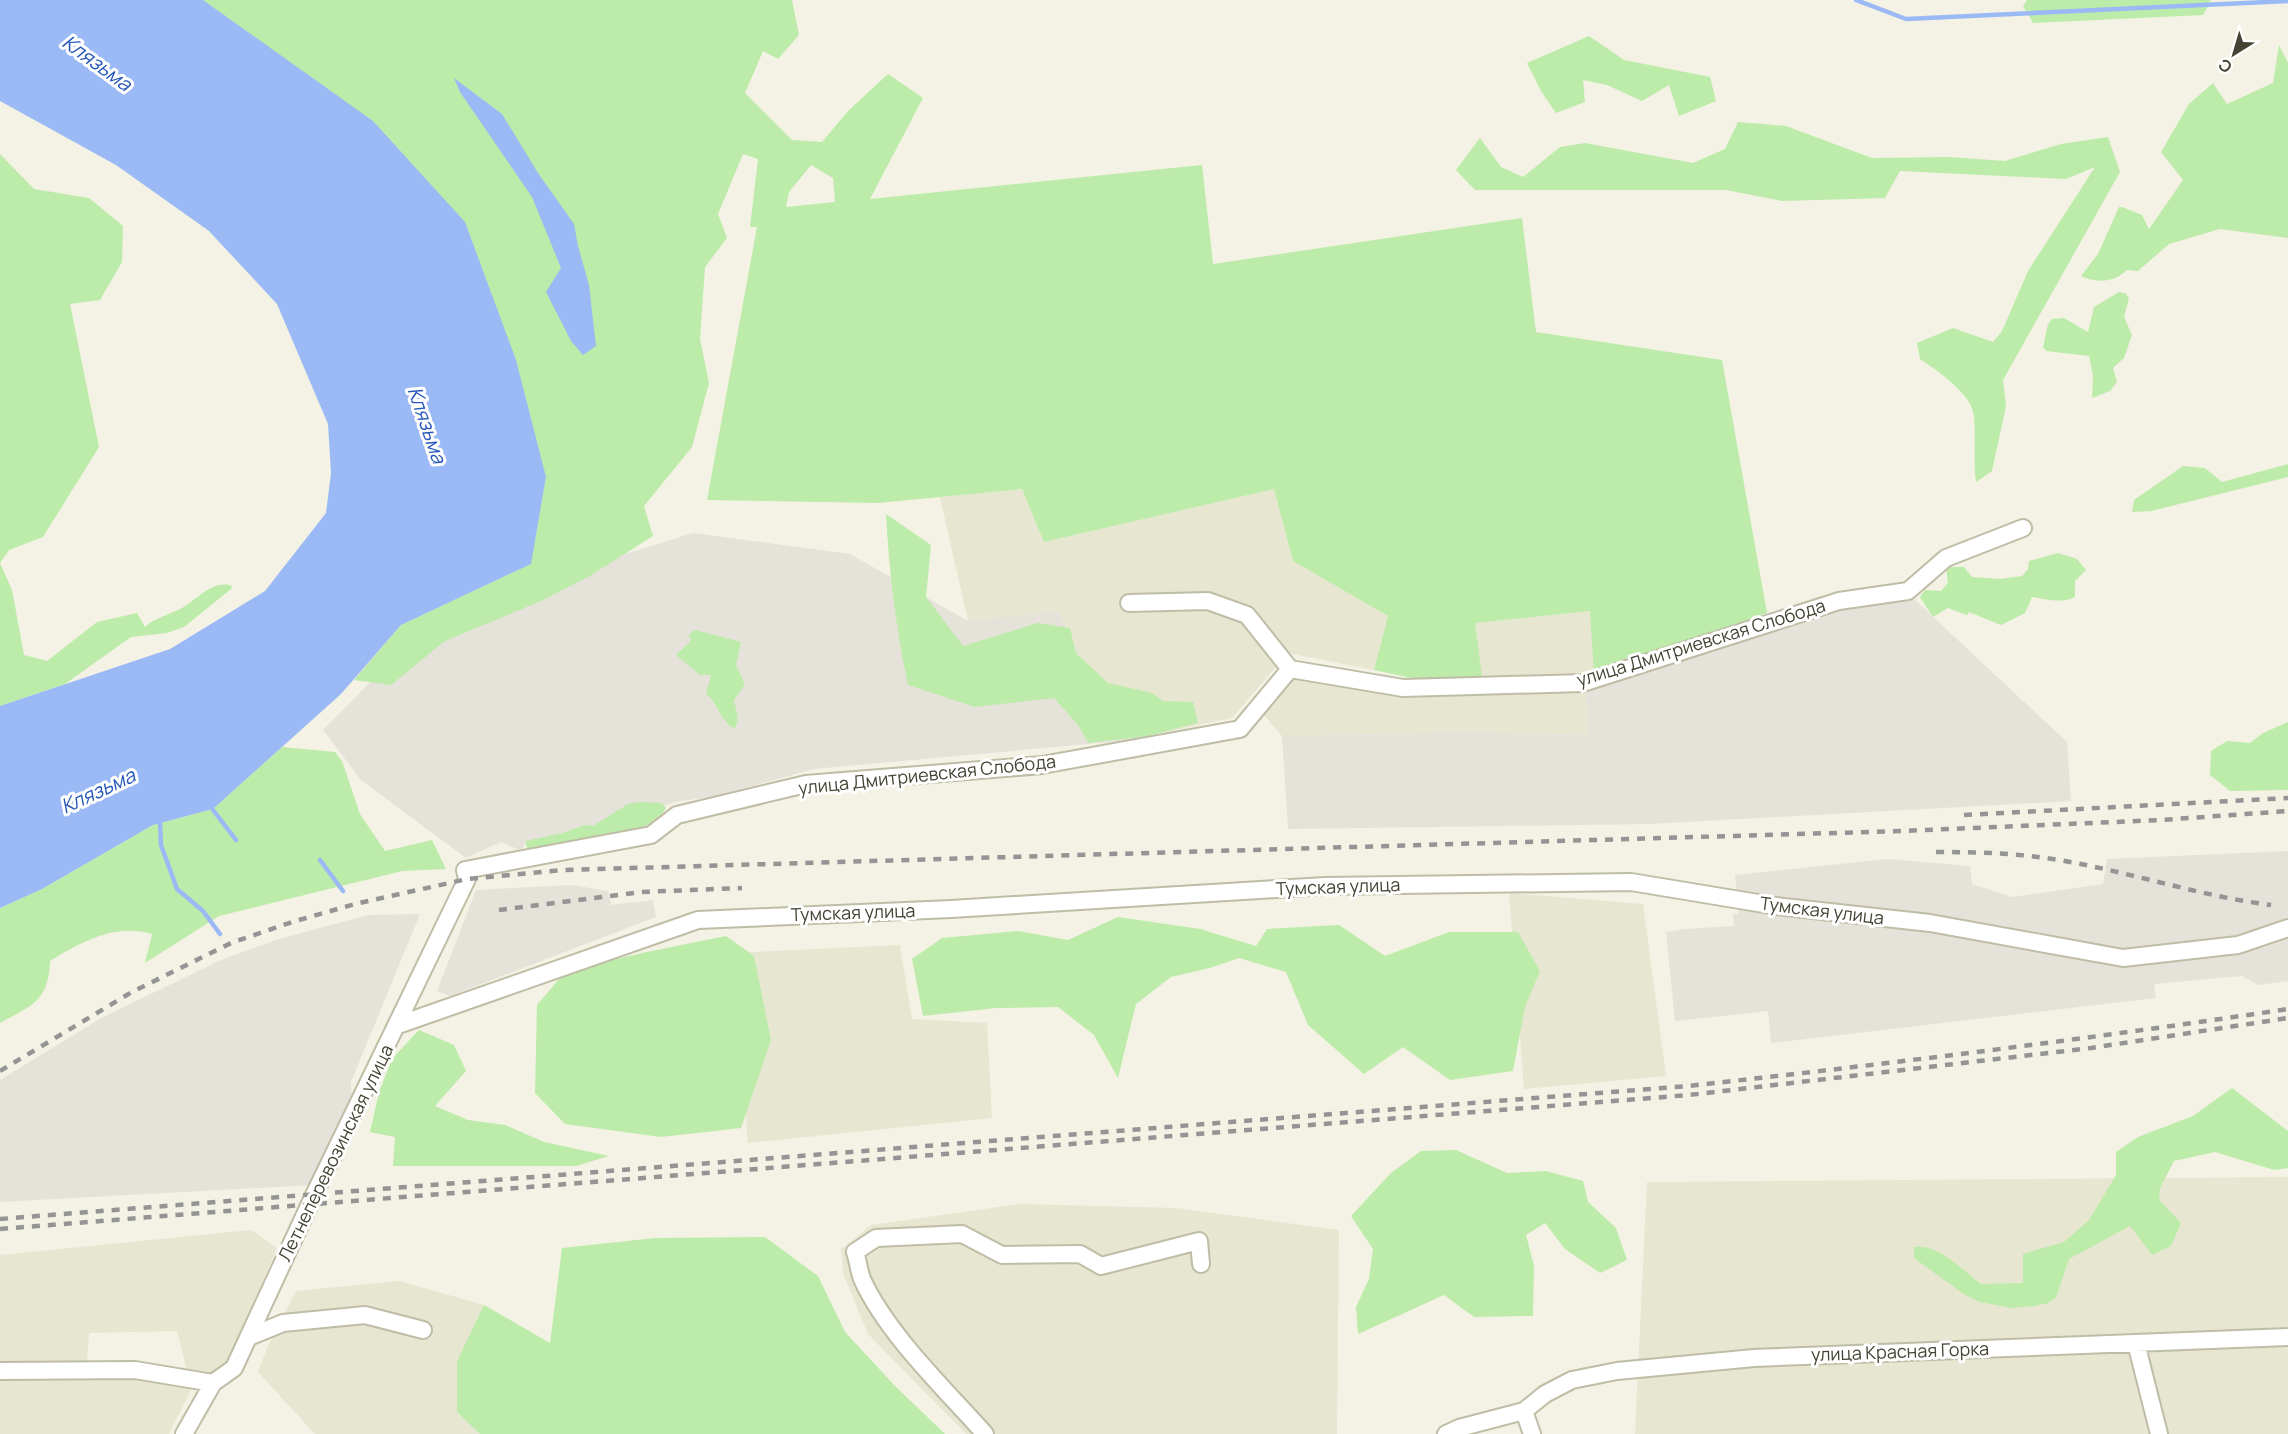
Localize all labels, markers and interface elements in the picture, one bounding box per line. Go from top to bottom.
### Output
north arrow [2204,24,2264,84]
water label: Клязьма [57,28,138,97]
text: С [2213,54,2236,78]
water label: Клязьма [402,383,453,468]
street label: улица Дмитриевская Слобода [1573,593,1828,691]
street label: улица Дмитриевская Слобода [797,749,1057,799]
water label: Клязьма [56,761,140,820]
street label: Тумская улица [1275,872,1401,900]
street label: Тумская улица [1759,890,1885,930]
street label: Тумская улица [790,898,916,926]
street label: Летнеперевозинская улица [272,1040,398,1265]
street label: улица Красная Горка [1810,1336,1989,1366]

